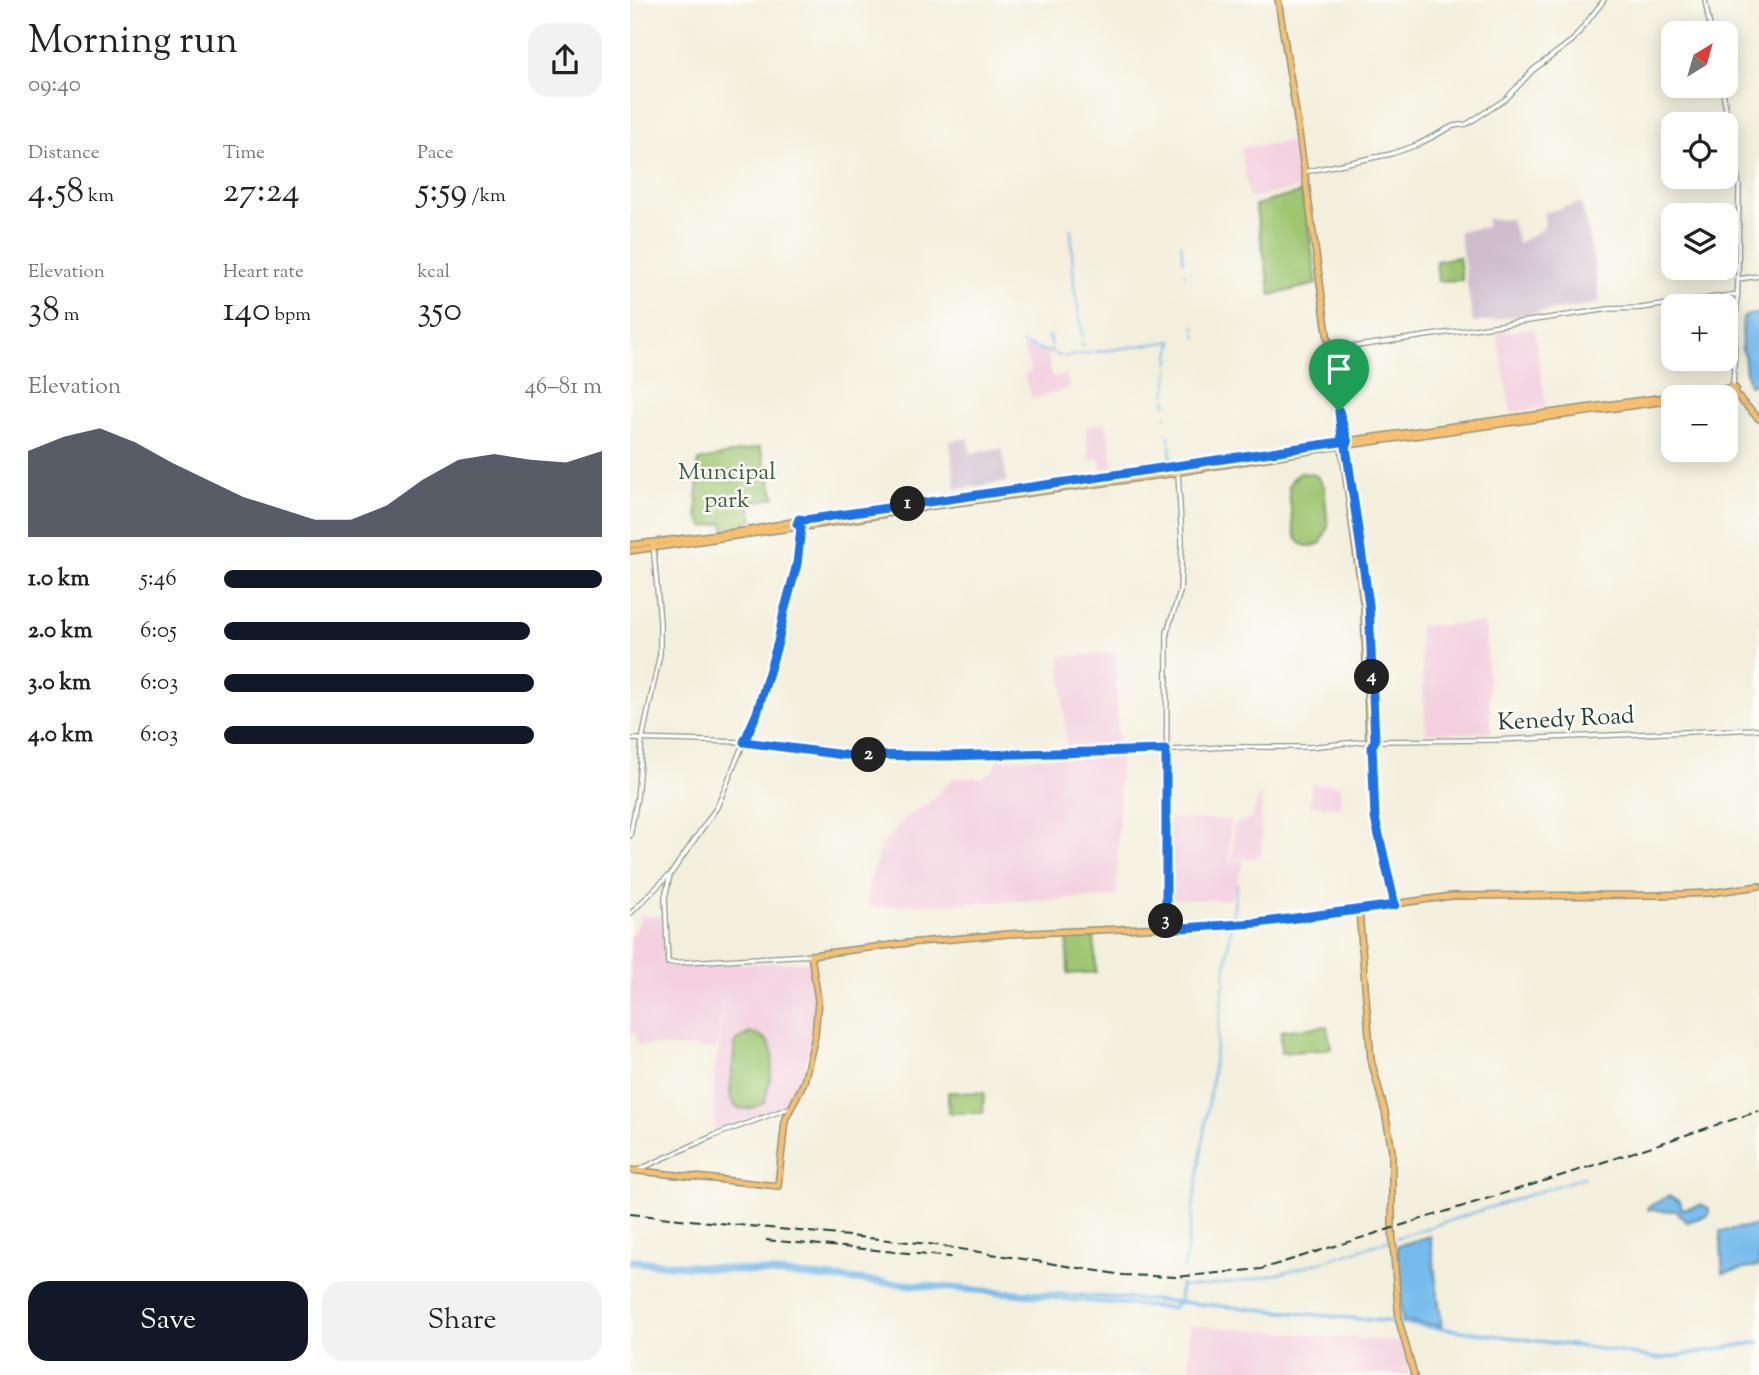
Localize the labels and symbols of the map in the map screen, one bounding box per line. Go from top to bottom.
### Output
north arrow [1661,21,1738,98]
pin [1309,339,1369,411]
park label: Muncipal park [678,456,776,518]
pin: 1 [890,486,926,522]
pin: 4 [1354,660,1390,694]
street label: Kenedy Road [1497,699,1636,741]
pin: 2 [852,738,886,772]
pin: 3 [1148,904,1184,939]

